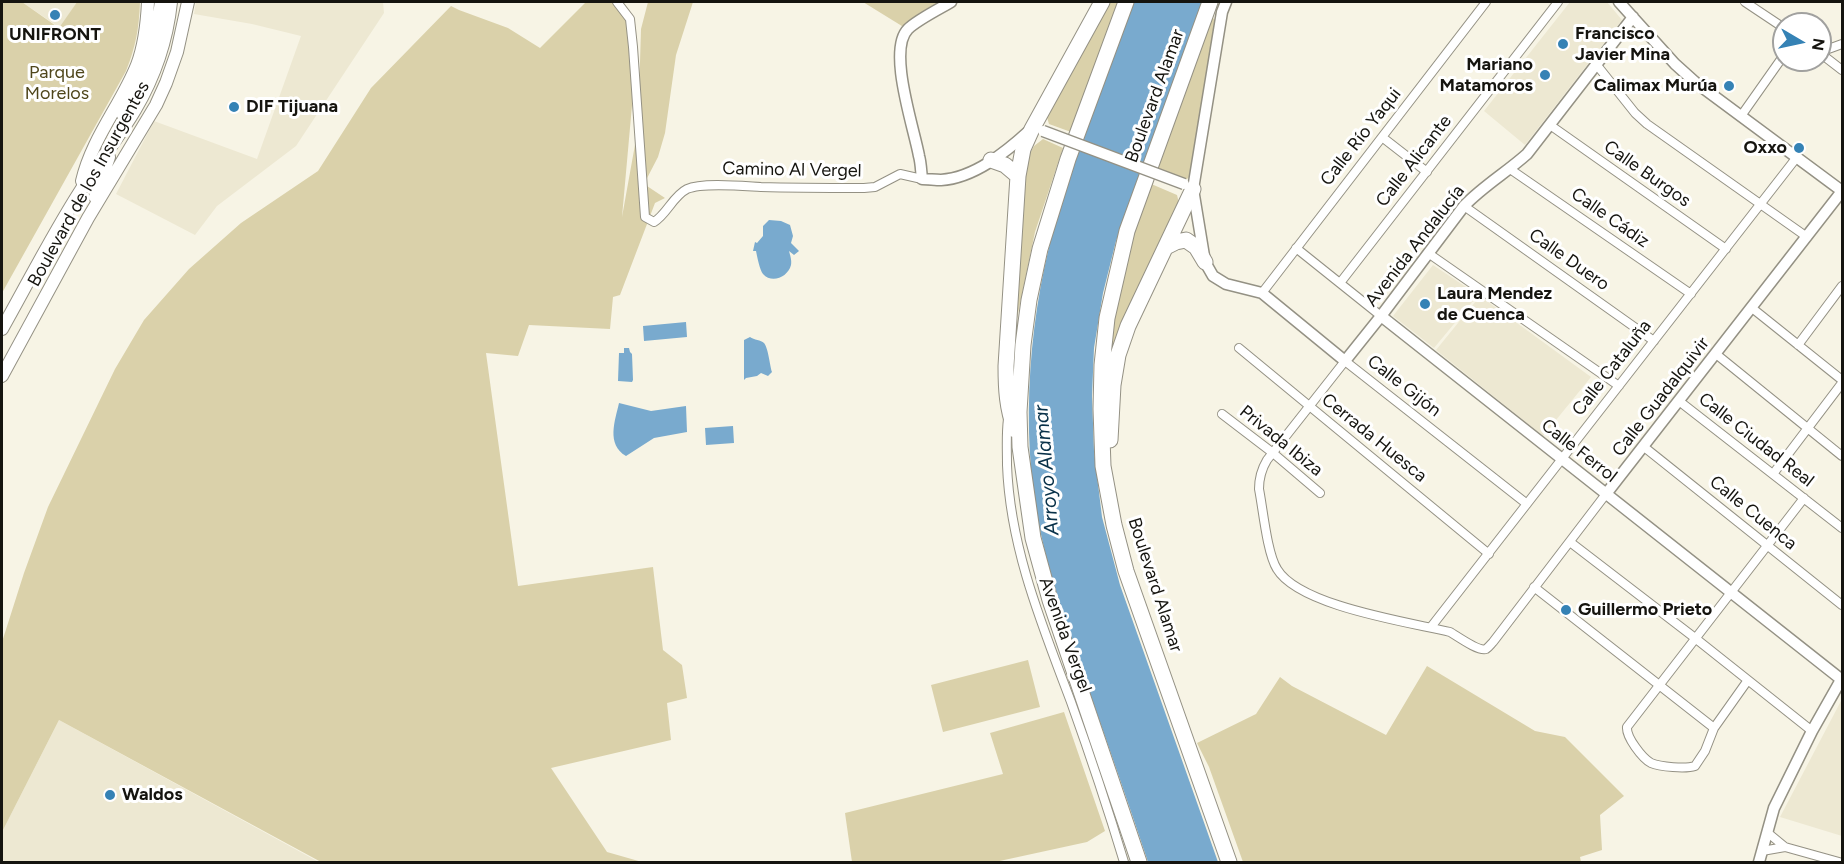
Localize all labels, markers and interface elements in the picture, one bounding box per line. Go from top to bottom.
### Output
marker: UNIFRONT [48,8,62,22]
north arrow [1772,12,1832,72]
place label: Francisco Javier Mina [1575,23,1670,66]
place label: UNIFRONT [9,24,101,46]
street label: Boulevard Alamar [1121,26,1189,166]
marker: Francisco Javier Mina [1556,37,1570,51]
text: N [1808,37,1829,52]
place label: Mariano Matamoros [1439,54,1533,97]
park label: Parque Morelos [25,62,89,104]
marker: Mariano Matamoros [1538,68,1552,82]
place label: Calimax Murúa [1594,75,1717,97]
street label: Boulevard de los Insurgentes [23,78,155,290]
marker: Calimax Murúa [1722,79,1736,93]
street label: Calle Río Yaqui [1316,84,1406,190]
place label: DIF Tijuana [246,96,338,118]
marker: DIF Tijuana [227,100,241,114]
street label: Calle Alicante [1372,111,1456,211]
street label: Calle Burgos [1599,136,1695,212]
place label: Oxxo [1743,137,1787,159]
marker: Oxxo [1792,141,1806,155]
street label: Camino Al Vergel [722,158,862,182]
street label: Avenida Andalucía [1361,181,1469,311]
street label: Calle Cádiz [1567,183,1653,253]
street label: Calle Duero [1525,224,1613,296]
place label: Laura Mendez de Cuenca [1437,283,1552,326]
marker: Laura Mendez de Cuenca [1418,297,1432,311]
street label: Calle Cataluña [1568,316,1656,420]
street label: Calle Guadalquivir [1608,333,1714,461]
street label: Calle Gijón [1363,351,1445,421]
street label: Calle Ciudad Real [1694,388,1818,492]
street label: Cerrada Huesca [1317,389,1431,487]
street label: Privada Ibiza [1235,401,1327,481]
water label: Arroyo Alamar [1029,404,1065,536]
street label: Calle Ferrol [1537,415,1621,487]
street label: Calle Cuenca [1705,471,1801,555]
street label: Boulevard Alamar [1123,515,1187,655]
street label: Avenida Vergel [1034,574,1096,696]
place label: Guillermo Prieto [1578,599,1712,621]
marker: Guillermo Prieto [1559,603,1573,617]
place label: Waldos [122,784,183,806]
marker: Waldos [103,788,117,802]

